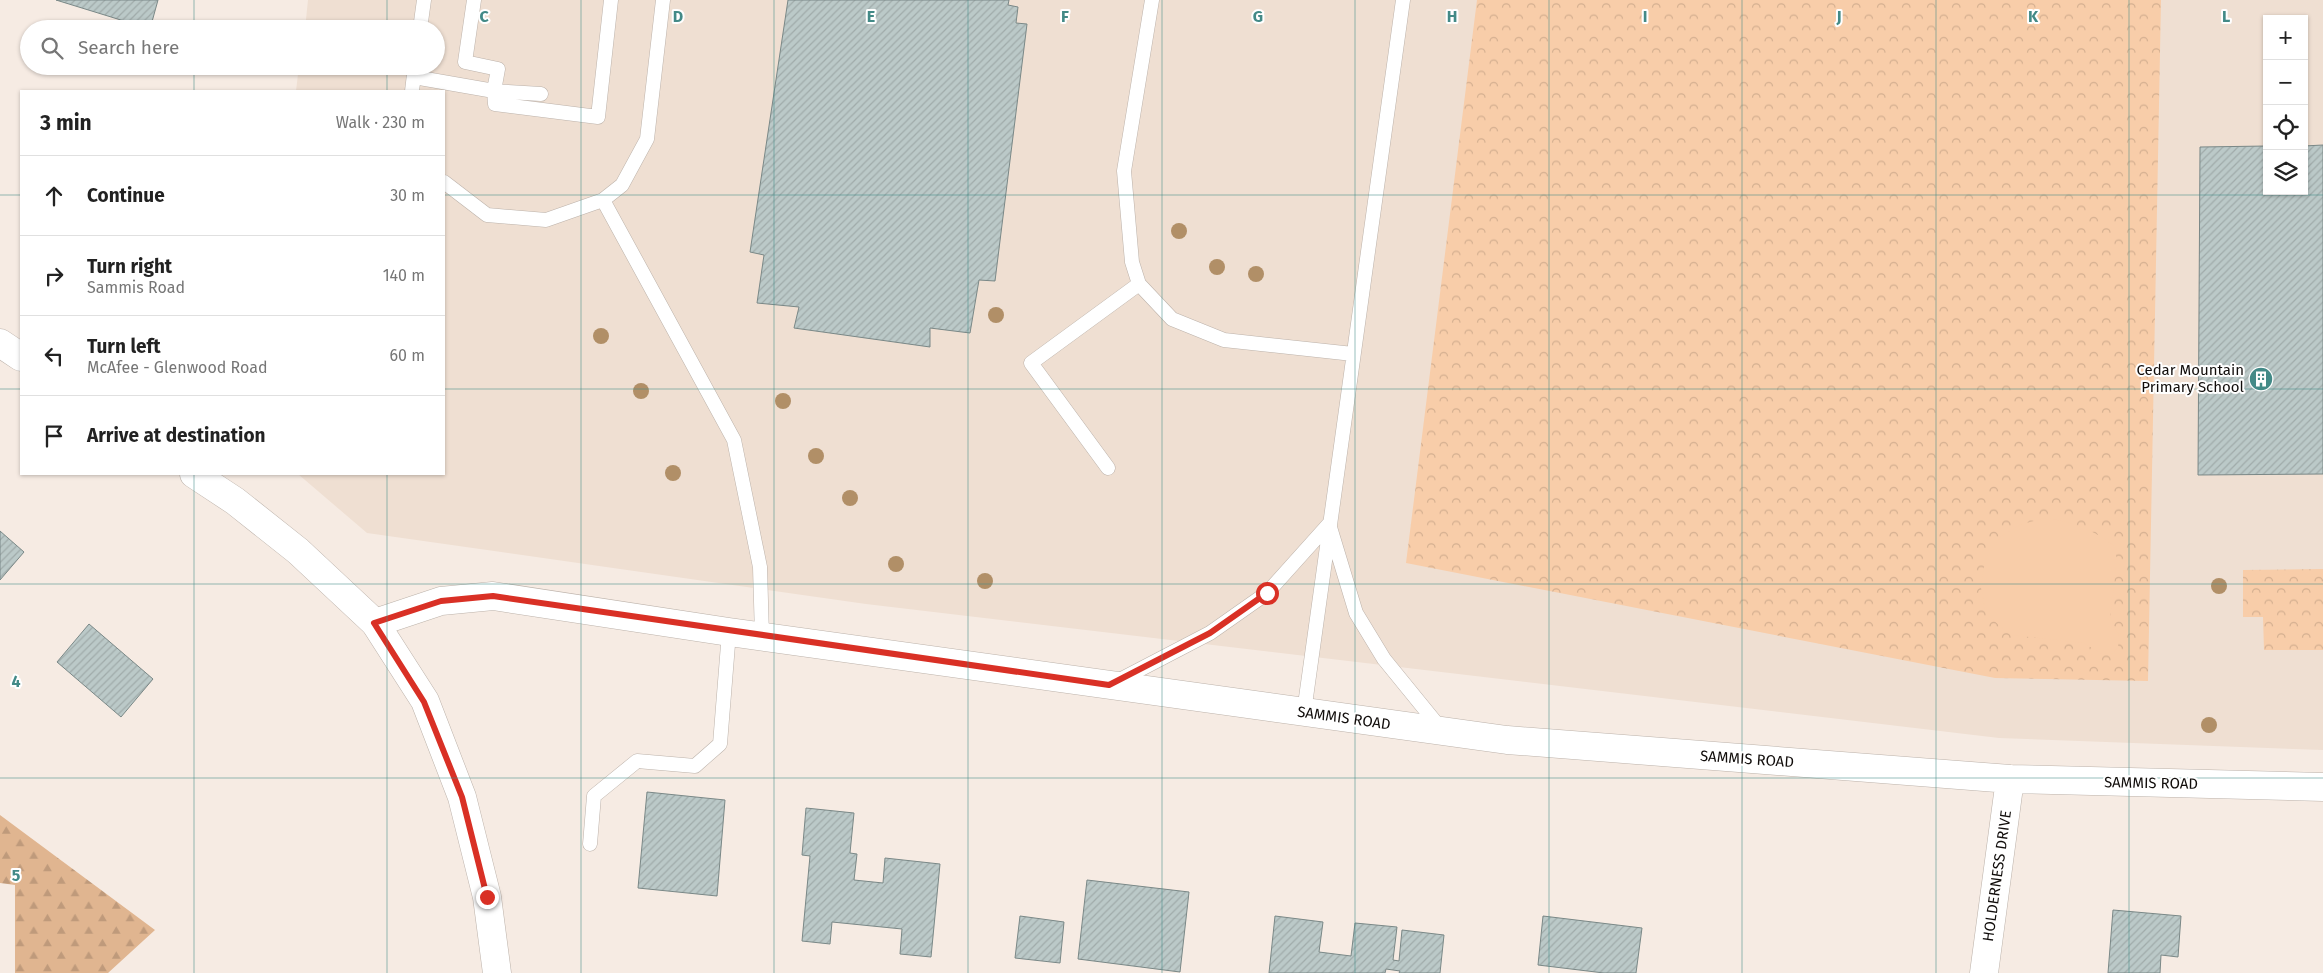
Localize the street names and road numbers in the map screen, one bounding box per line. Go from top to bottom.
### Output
street label: SAMMIS ROAD [1296,703,1392,733]
street label: SAMMIS ROAD [1699,747,1795,771]
street label: SAMMIS ROAD [2104,773,2198,793]
street label: HOLDERNESS DRIVE [1979,809,2015,943]

